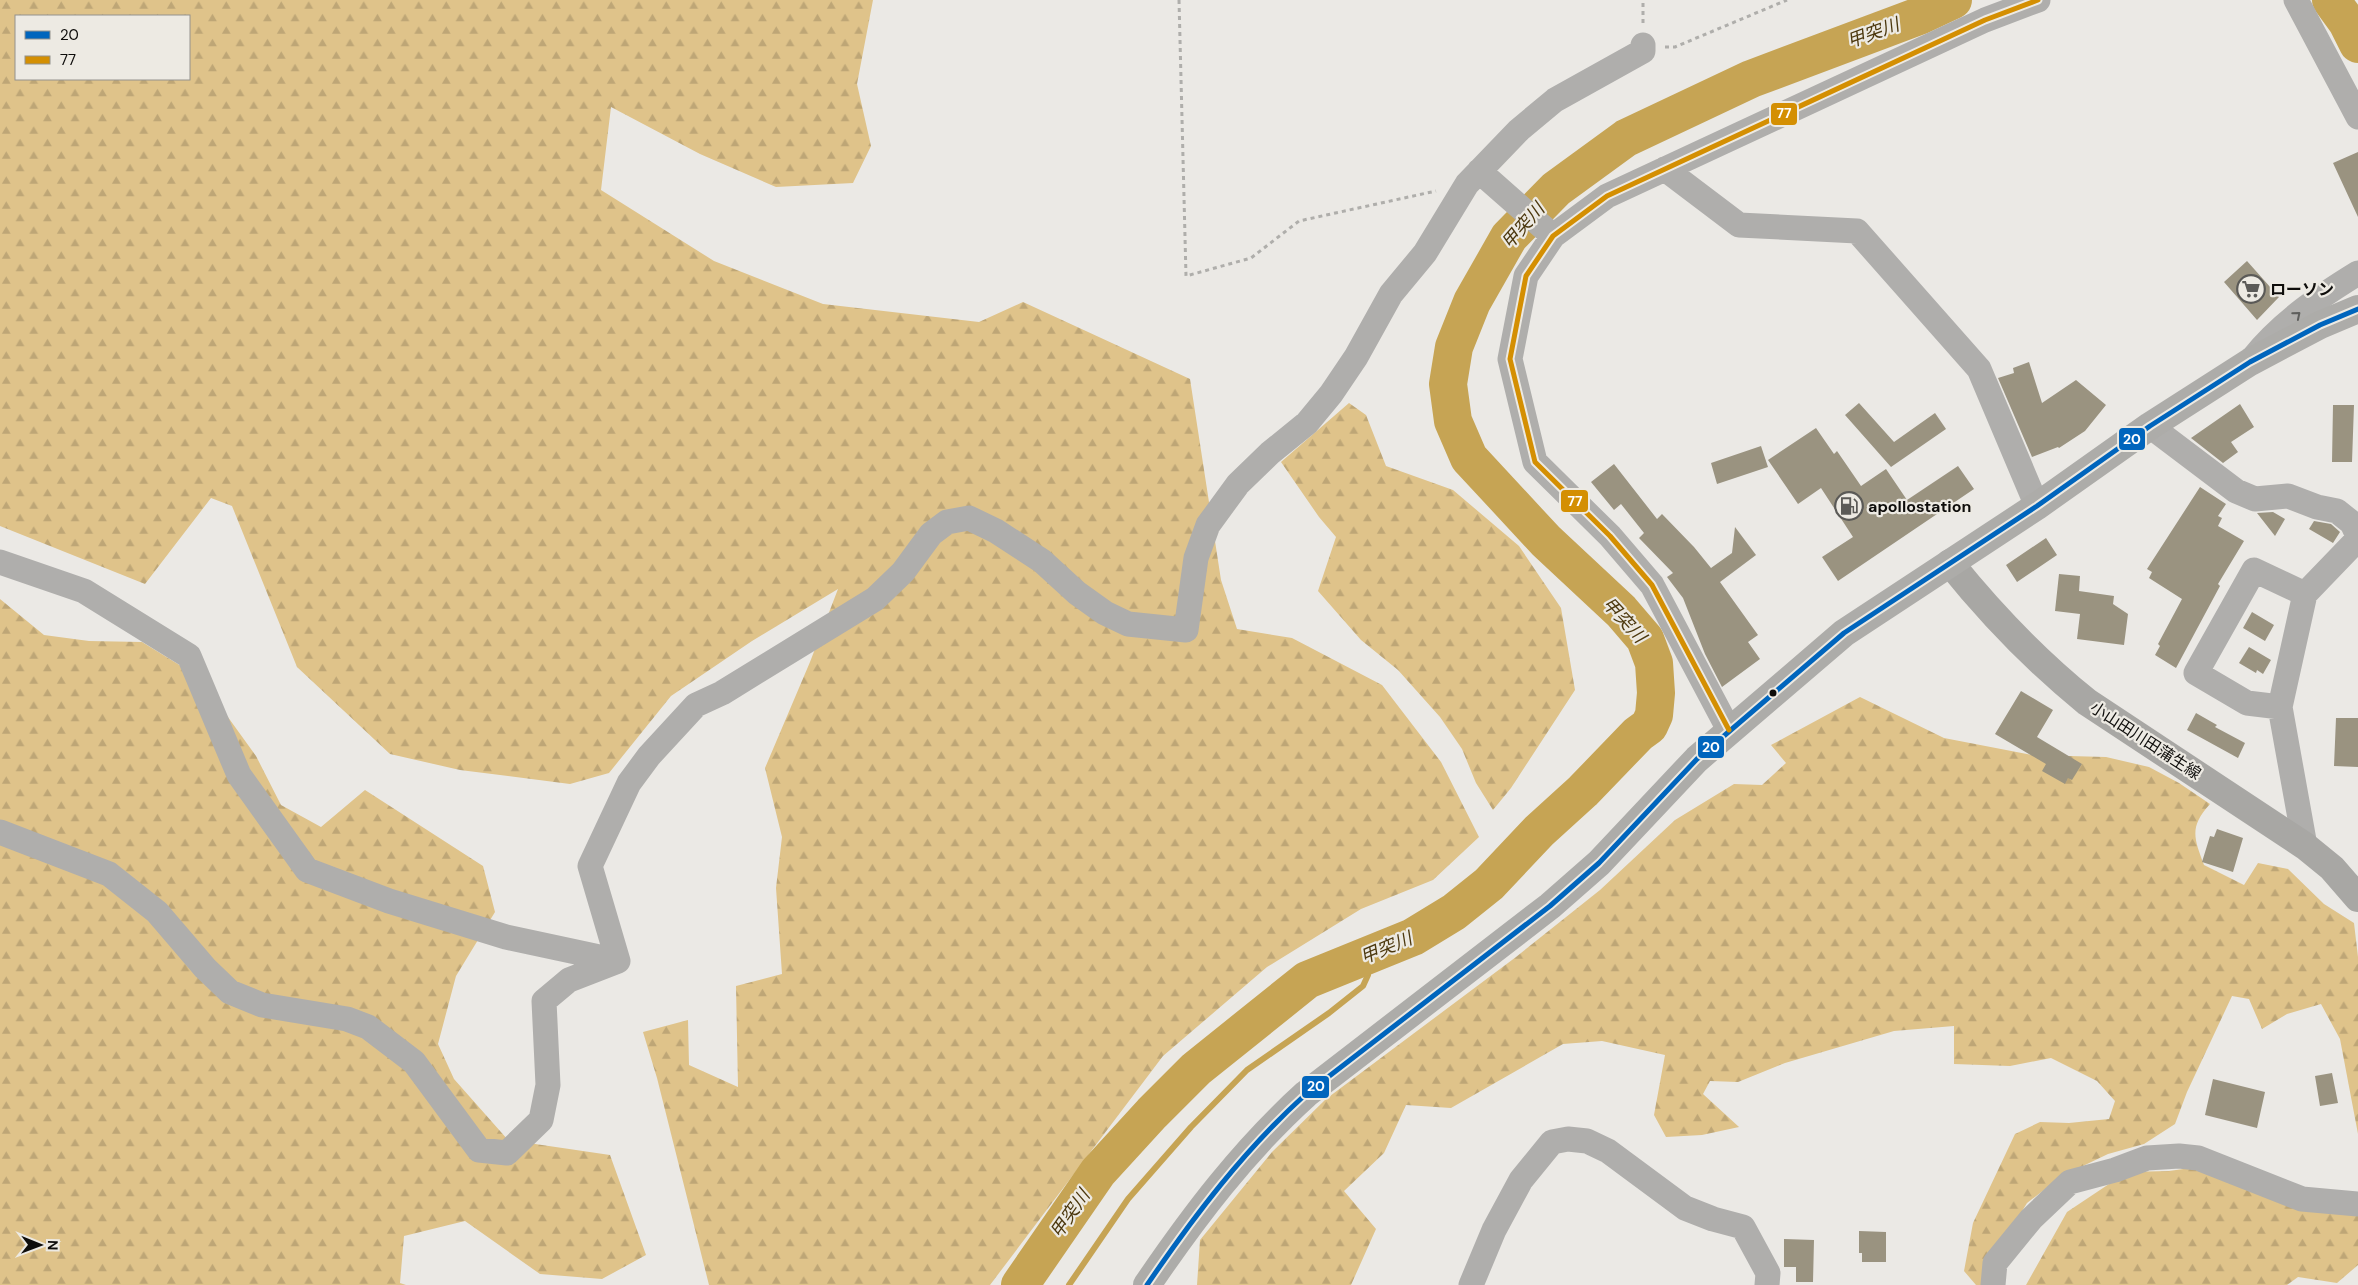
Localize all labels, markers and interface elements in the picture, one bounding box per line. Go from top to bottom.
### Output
water label: 甲突川 [1844,12,1904,54]
legend [15,15,190,80]
text: 20 [60,25,79,45]
text: 77 [60,50,76,70]
line badge: 77 [1770,102,1798,126]
text: 77 [1776,104,1792,122]
water label: 甲突川 [1496,196,1551,254]
supermarket icon: ローソン [2236,274,2266,304]
place label: ローソン [2270,279,2334,300]
one-way arrow [2291,312,2300,321]
line badge: 20 [2118,427,2146,451]
text: 20 [2123,430,2141,448]
line badge: 77 [1560,489,1589,513]
fuel station icon: apollostation [1834,491,1864,521]
text: 77 [1567,492,1583,510]
place label: apollostation [1868,496,1971,517]
water label: 甲突川 [1597,592,1653,649]
unlabelled marker [1768,688,1778,698]
street label: 小山田川田蒲生線 [2086,697,2205,784]
line badge: 20 [1697,735,1725,759]
text: 20 [1702,738,1720,756]
water label: 甲突川 [1356,926,1417,970]
line badge: 20 [1301,1075,1330,1099]
text: 20 [1307,1077,1325,1095]
water label: 甲突川 [1045,1183,1096,1243]
north arrow [15,1220,65,1270]
text: N [44,1240,62,1250]

